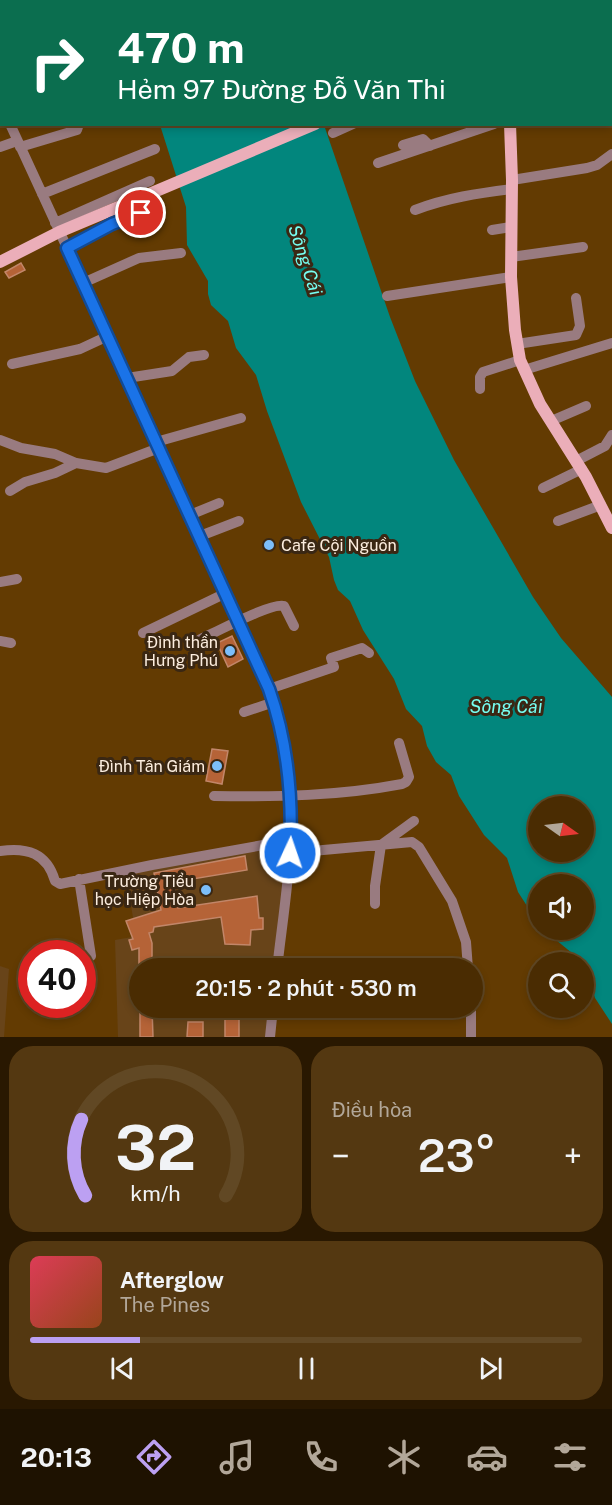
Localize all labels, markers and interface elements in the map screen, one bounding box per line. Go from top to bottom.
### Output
text: 470 m [117,23,245,72]
icon: right [18,24,96,102]
text: Hẻm 97 Đường Đỗ Văn Thi [117,73,446,105]
pin [115,187,166,238]
icon: arrive [124,196,157,229]
water label: Sông Cái [284,222,327,298]
place label: Cafe Cội Nguồn [281,536,397,555]
marker: Cafe Cội Nguồn [262,538,276,552]
place label: Đình thần Hưng Phú [144,633,218,670]
marker: Đình thần Hưng Phú [223,644,237,658]
water label: Sông Cái [470,696,543,717]
place label: Đình Tân Giám [98,757,205,776]
marker: Đình Tân Giám [210,759,224,773]
north arrow [528,796,594,862]
map controls [528,796,594,1018]
position arrow [258,821,322,885]
place label: Trường Tiểu học Hiệp Hòa [95,872,194,909]
button: sound [528,874,594,940]
marker: Trường Tiểu học Hiệp Hòa [199,883,213,897]
speed limit sign: 40 [18,940,96,1018]
button: search [528,952,594,1018]
text: 20:15 · 2 phút · 530 m [195,975,417,1001]
text: Điều hòa [332,1098,412,1122]
text: 32 [115,1111,196,1184]
text: 23° [418,1129,496,1182]
text: − [332,1137,350,1175]
text: + [564,1137,582,1175]
text: km/h [130,1181,180,1206]
text: Afterglow [120,1267,224,1293]
text: The Pines [120,1293,210,1317]
icon: previous [106,1352,139,1385]
icon: pause [290,1352,323,1385]
icon: next [474,1352,507,1385]
icon: directions [133,1436,175,1478]
icon: music [216,1436,258,1478]
icon: phone [300,1436,342,1478]
icon: climate [383,1436,425,1478]
icon: car [466,1436,508,1478]
icon: filters [549,1436,591,1478]
text: 20:13 [21,1441,92,1473]

